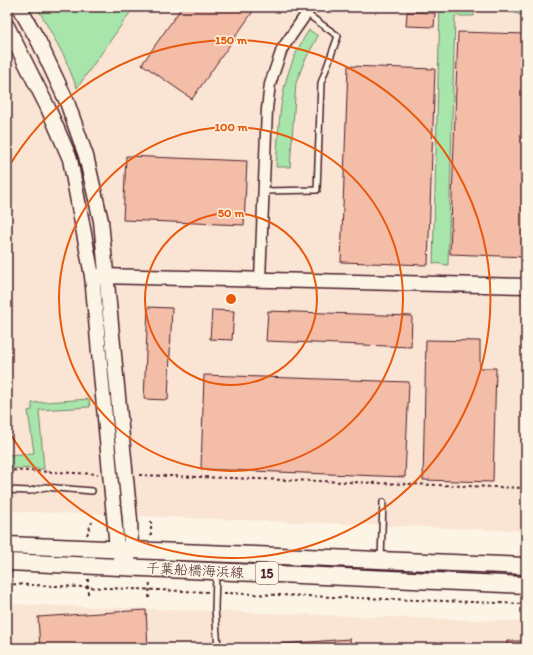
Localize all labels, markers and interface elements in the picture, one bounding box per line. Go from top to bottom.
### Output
text: 150 m [215,33,248,47]
text: 100 m [214,120,248,134]
text: 50 m [218,206,245,220]
centre of rings [224,292,238,306]
street label: 千葉船橋海浜線 [146,559,244,582]
road number: 15 [256,562,278,584]

